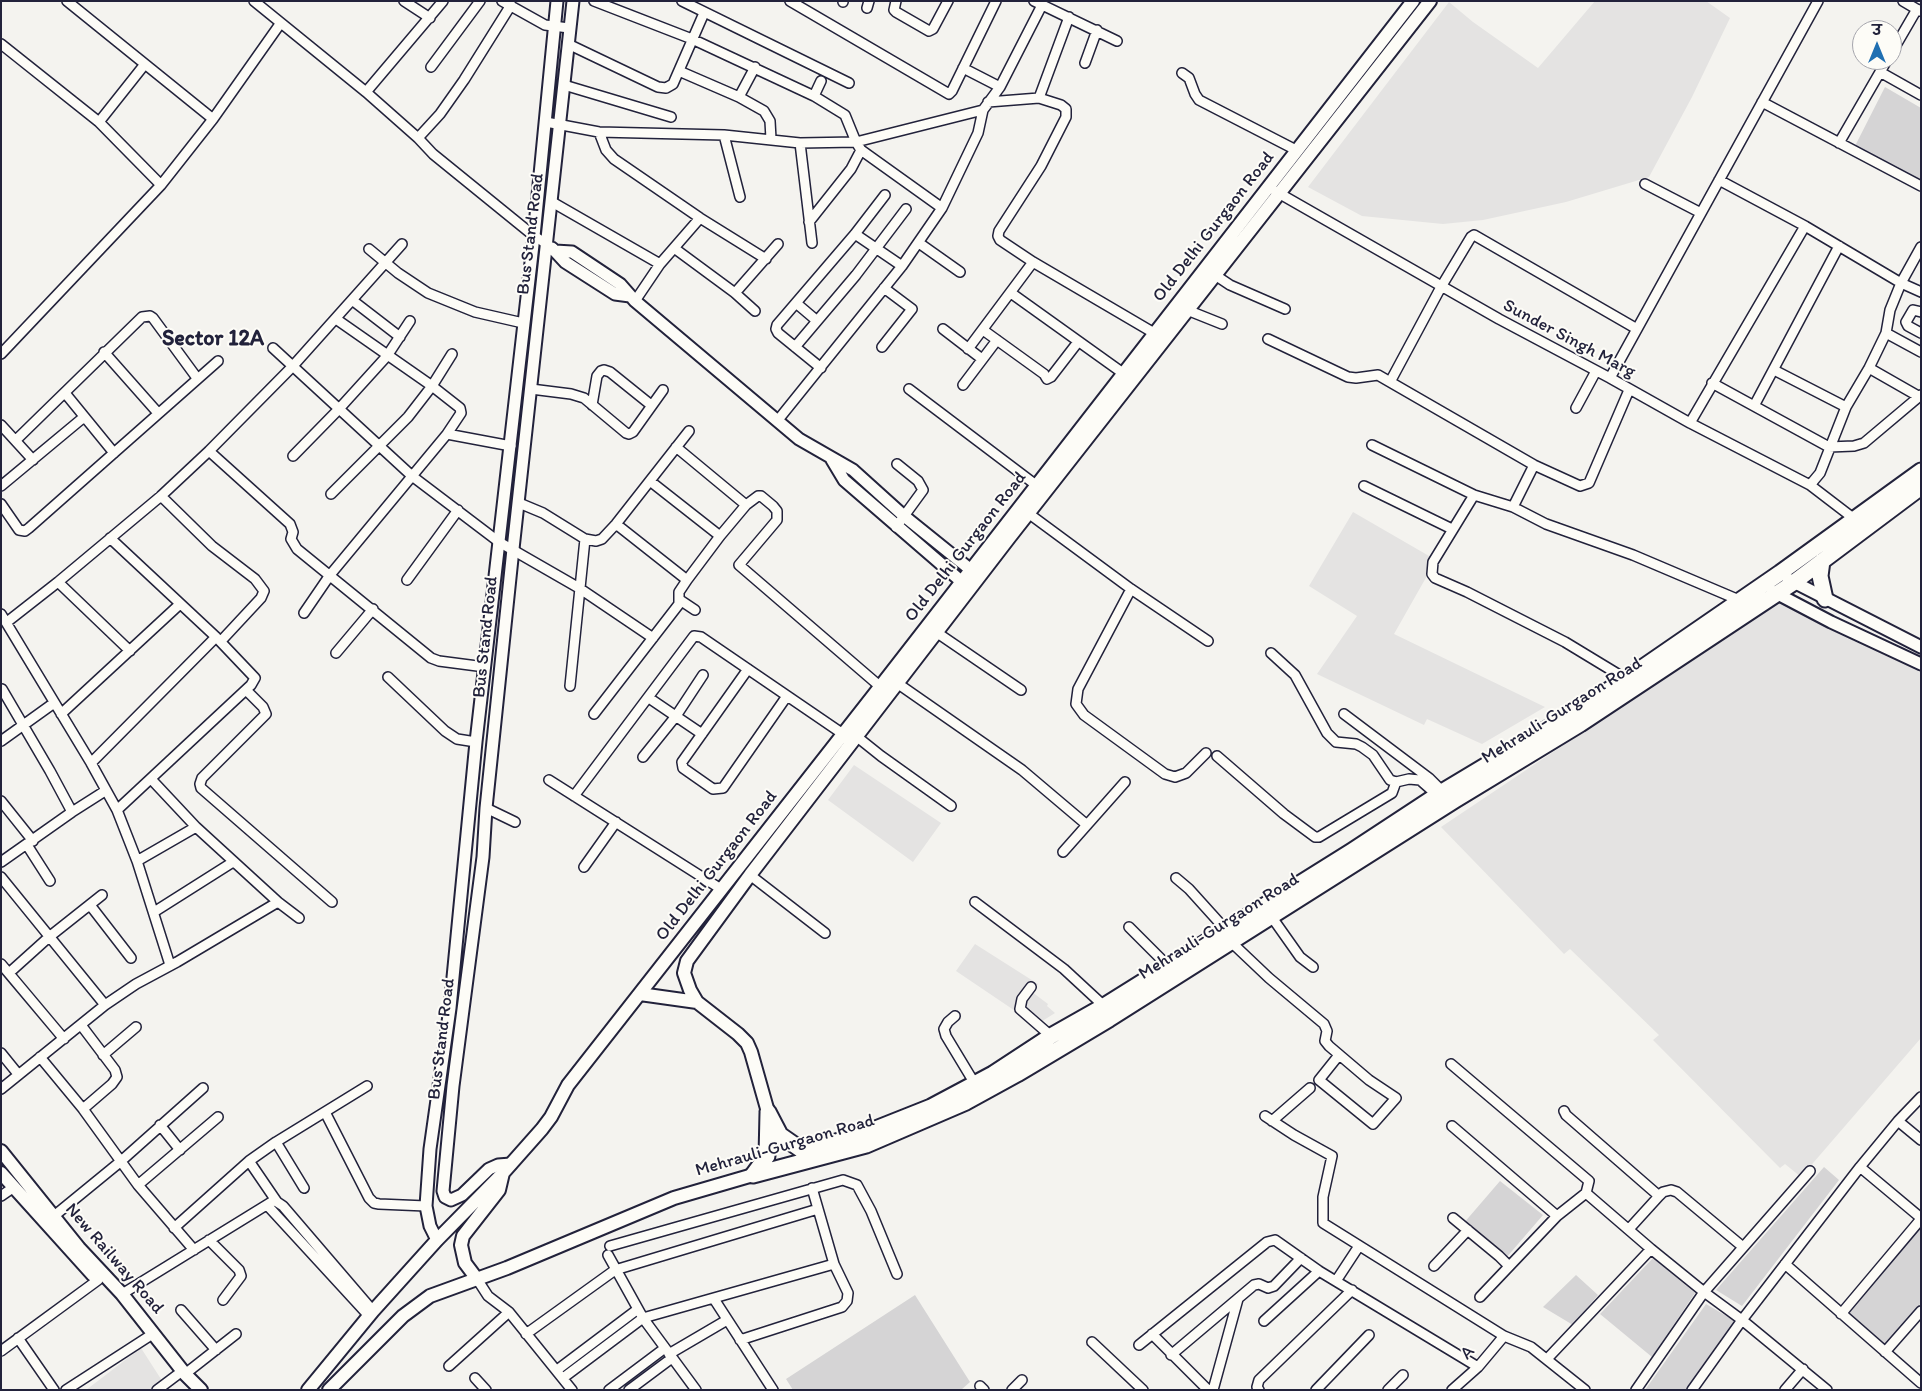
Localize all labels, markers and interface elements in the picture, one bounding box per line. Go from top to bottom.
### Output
north arrow [1852,20,1902,70]
text: उ [1872,22,1882,39]
street label: Old Delhi Gurgaon Road [1149,147,1279,307]
street label: Bus Stand Road [513,172,549,296]
street label: Sunder Singh Marg [1499,295,1639,383]
district label: Sector 12A [162,326,264,352]
street label: Old Delhi Gurgaon Road [901,467,1031,627]
street label: Bus Stand Road [469,575,503,699]
street label: Mehrauli-Gurgaon Road [1478,653,1646,769]
street label: Old Delhi Gurgaon Road [652,786,782,946]
street label: Mehrauli-Gurgaon Road [1135,869,1303,985]
street label: Bus Stand Road [424,977,460,1101]
street label: Mehrauli-Gurgaon Road [693,1110,877,1182]
street label: New Railway Road [60,1199,168,1319]
street label: A [1456,1341,1480,1365]

